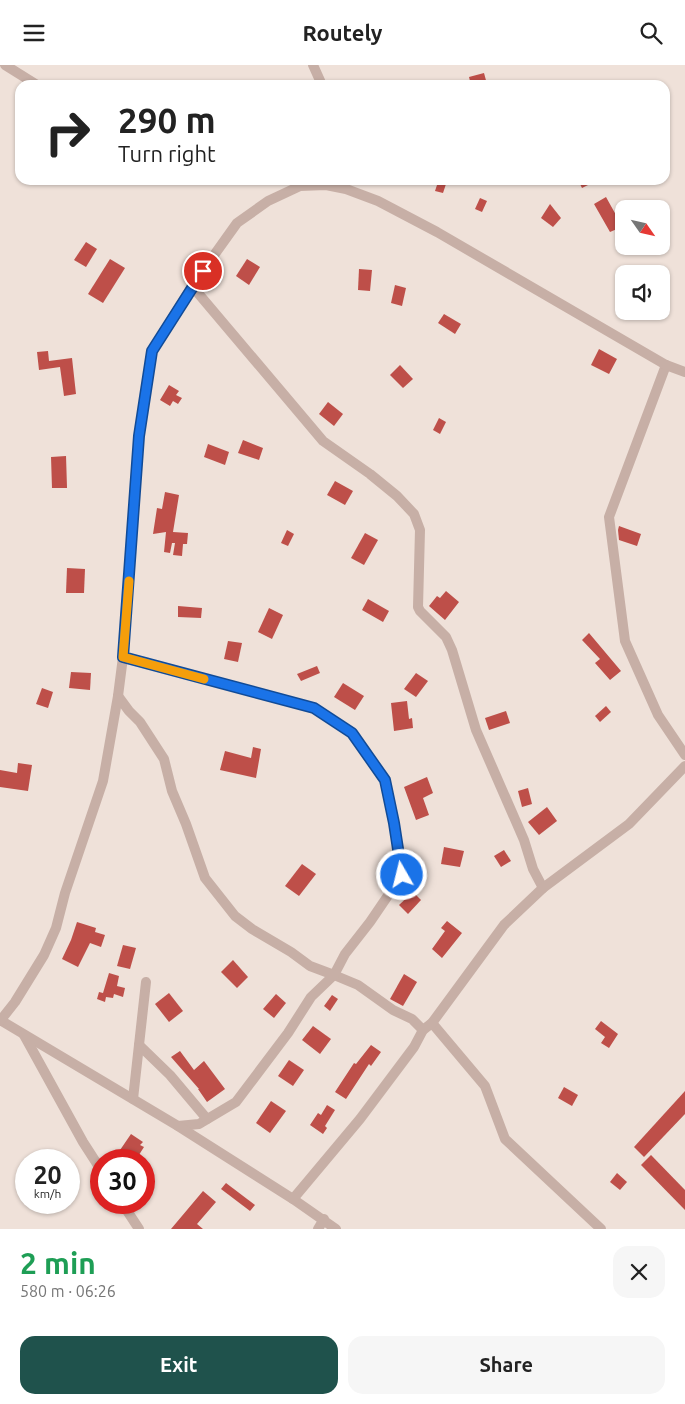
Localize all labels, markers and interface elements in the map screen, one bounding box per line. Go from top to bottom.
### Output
icon: menu [20,19,48,47]
icon: search [637,19,665,47]
text: Routely [302,20,383,45]
icon: right [35,100,100,165]
text: 290 m [118,100,216,140]
text: Turn right [118,141,216,166]
north arrow [615,200,670,255]
map controls [615,200,670,320]
pin [182,250,224,292]
icon: arrive [189,257,217,285]
button: sound [615,265,670,320]
position arrow [375,848,427,900]
speed limit sign: 30 [90,1149,155,1214]
text: 20 [33,1161,62,1189]
text: km/h [34,1187,61,1200]
text: 2 min [20,1246,96,1280]
button: close [613,1246,665,1298]
text: 580 m · 06:26 [20,1282,116,1300]
button: Exit [20,1336,338,1394]
button: Share [348,1336,665,1394]

